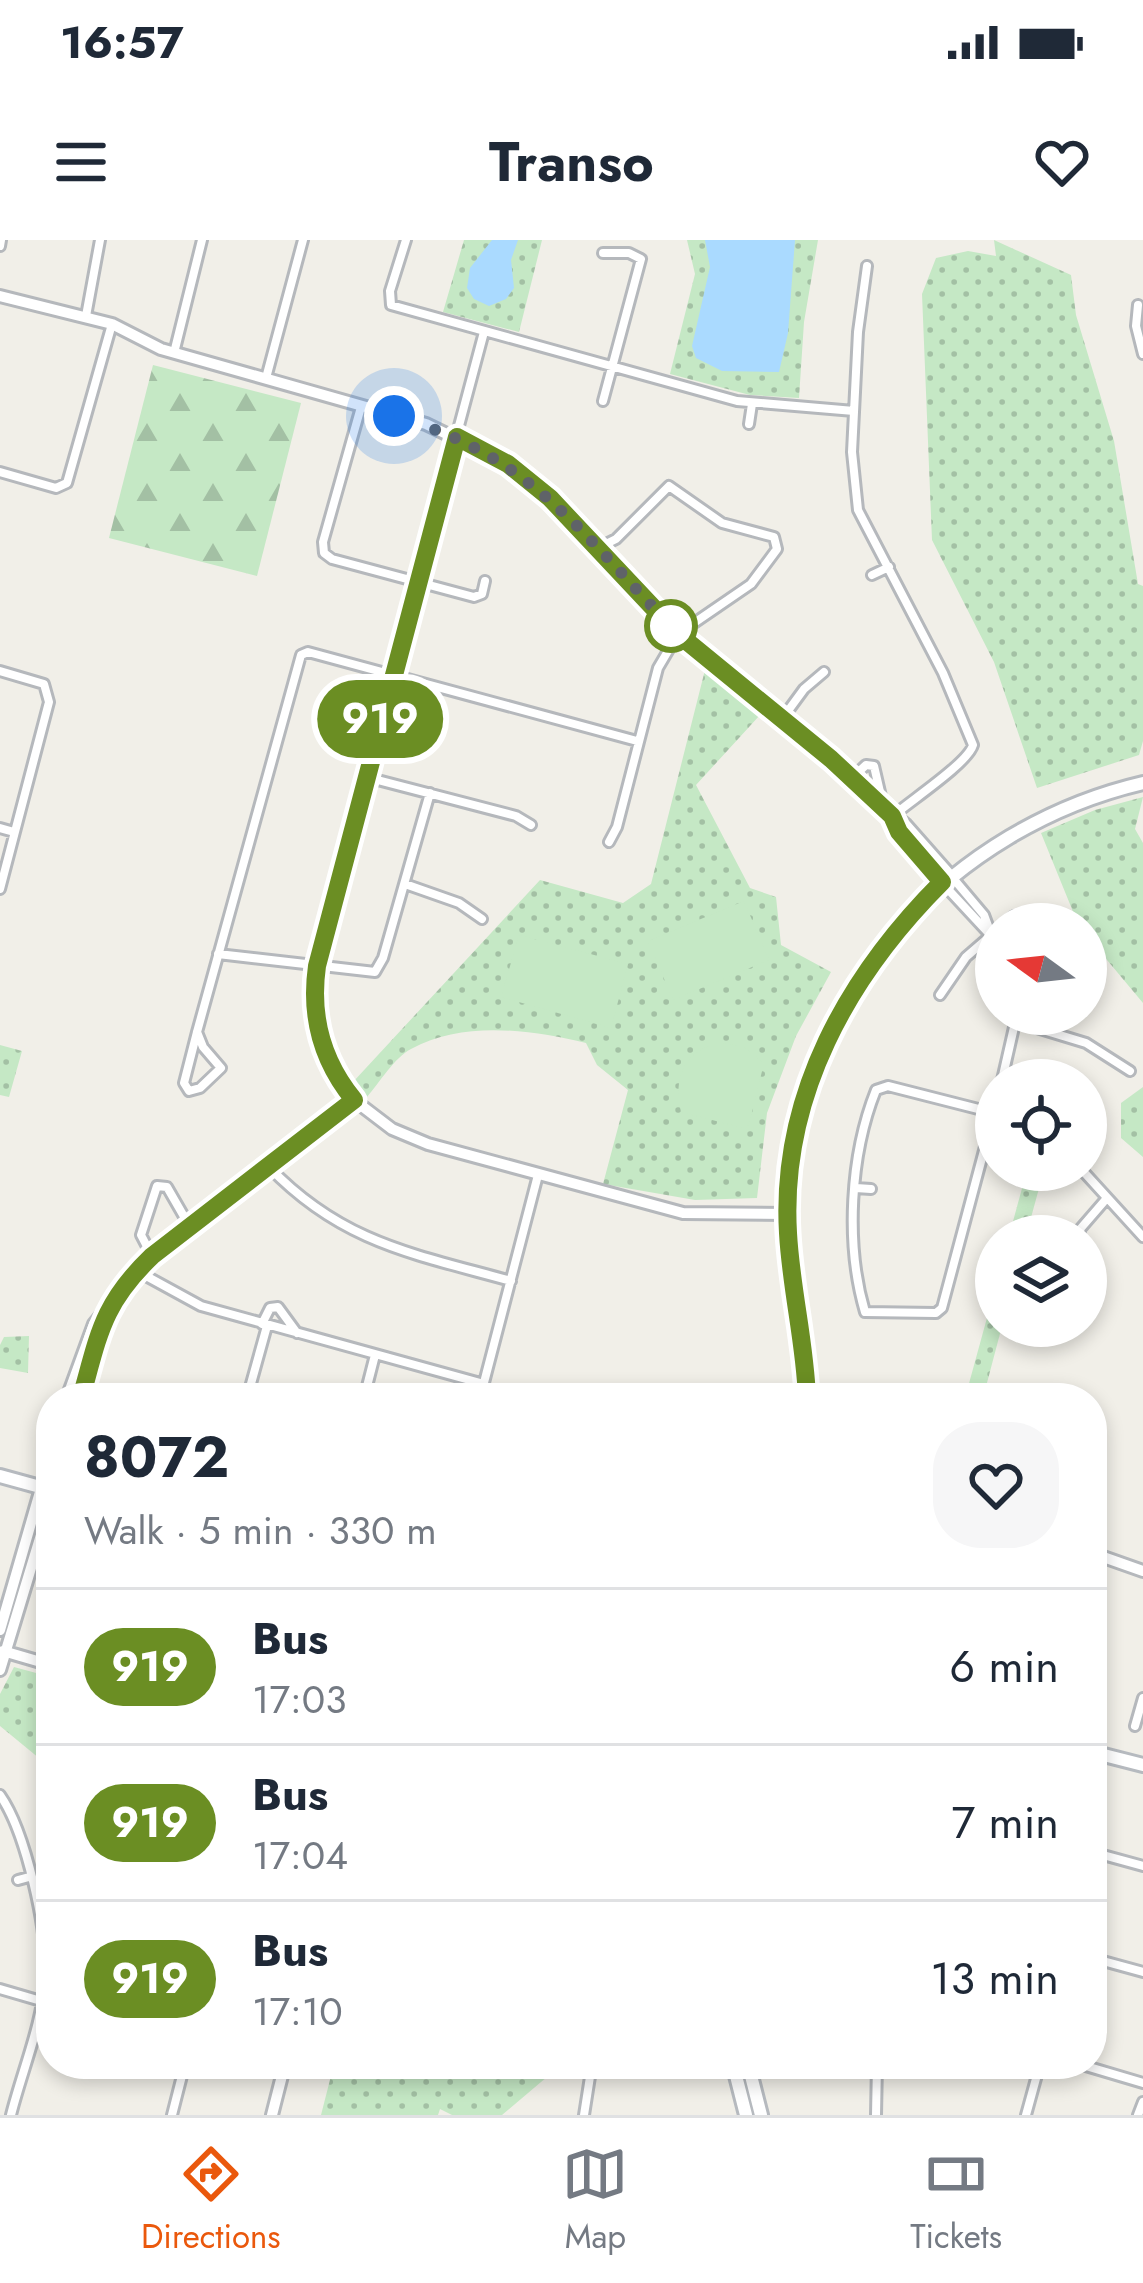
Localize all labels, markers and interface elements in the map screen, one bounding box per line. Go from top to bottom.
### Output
text: 16:57 [60,10,184,75]
text: Transo [489,123,654,201]
icon: menu [48,129,114,195]
icon: heart [1029,129,1095,195]
your location [364,386,424,446]
unlabelled marker [646,601,696,651]
line badge: 919 [311,680,449,758]
text: 919 [341,688,419,749]
north arrow [975,903,1107,1035]
map controls [975,903,1107,1347]
button: locate [975,1059,1107,1191]
button: layers [975,1215,1107,1347]
text: 8072 [84,1416,229,1498]
button: heart [933,1422,1059,1548]
text: Walk · 5 min · 330 m [84,1502,437,1559]
text: Bus [252,1606,328,1671]
text: 6 min [949,1634,1059,1699]
text: 919 [111,1636,189,1697]
text: 17:03 [252,1671,346,1728]
text: Bus [252,1762,328,1827]
text: 7 min [951,1790,1059,1855]
text: 919 [111,1792,189,1853]
text: 17:04 [252,1827,348,1884]
text: Bus [252,1918,328,1983]
text: 13 min [930,1946,1059,2011]
text: 919 [111,1948,189,2009]
text: 17:10 [252,1983,343,2040]
tab: Directions [141,2141,281,2260]
tab: Map [562,2141,628,2260]
tab: Tickets [910,2141,1002,2260]

